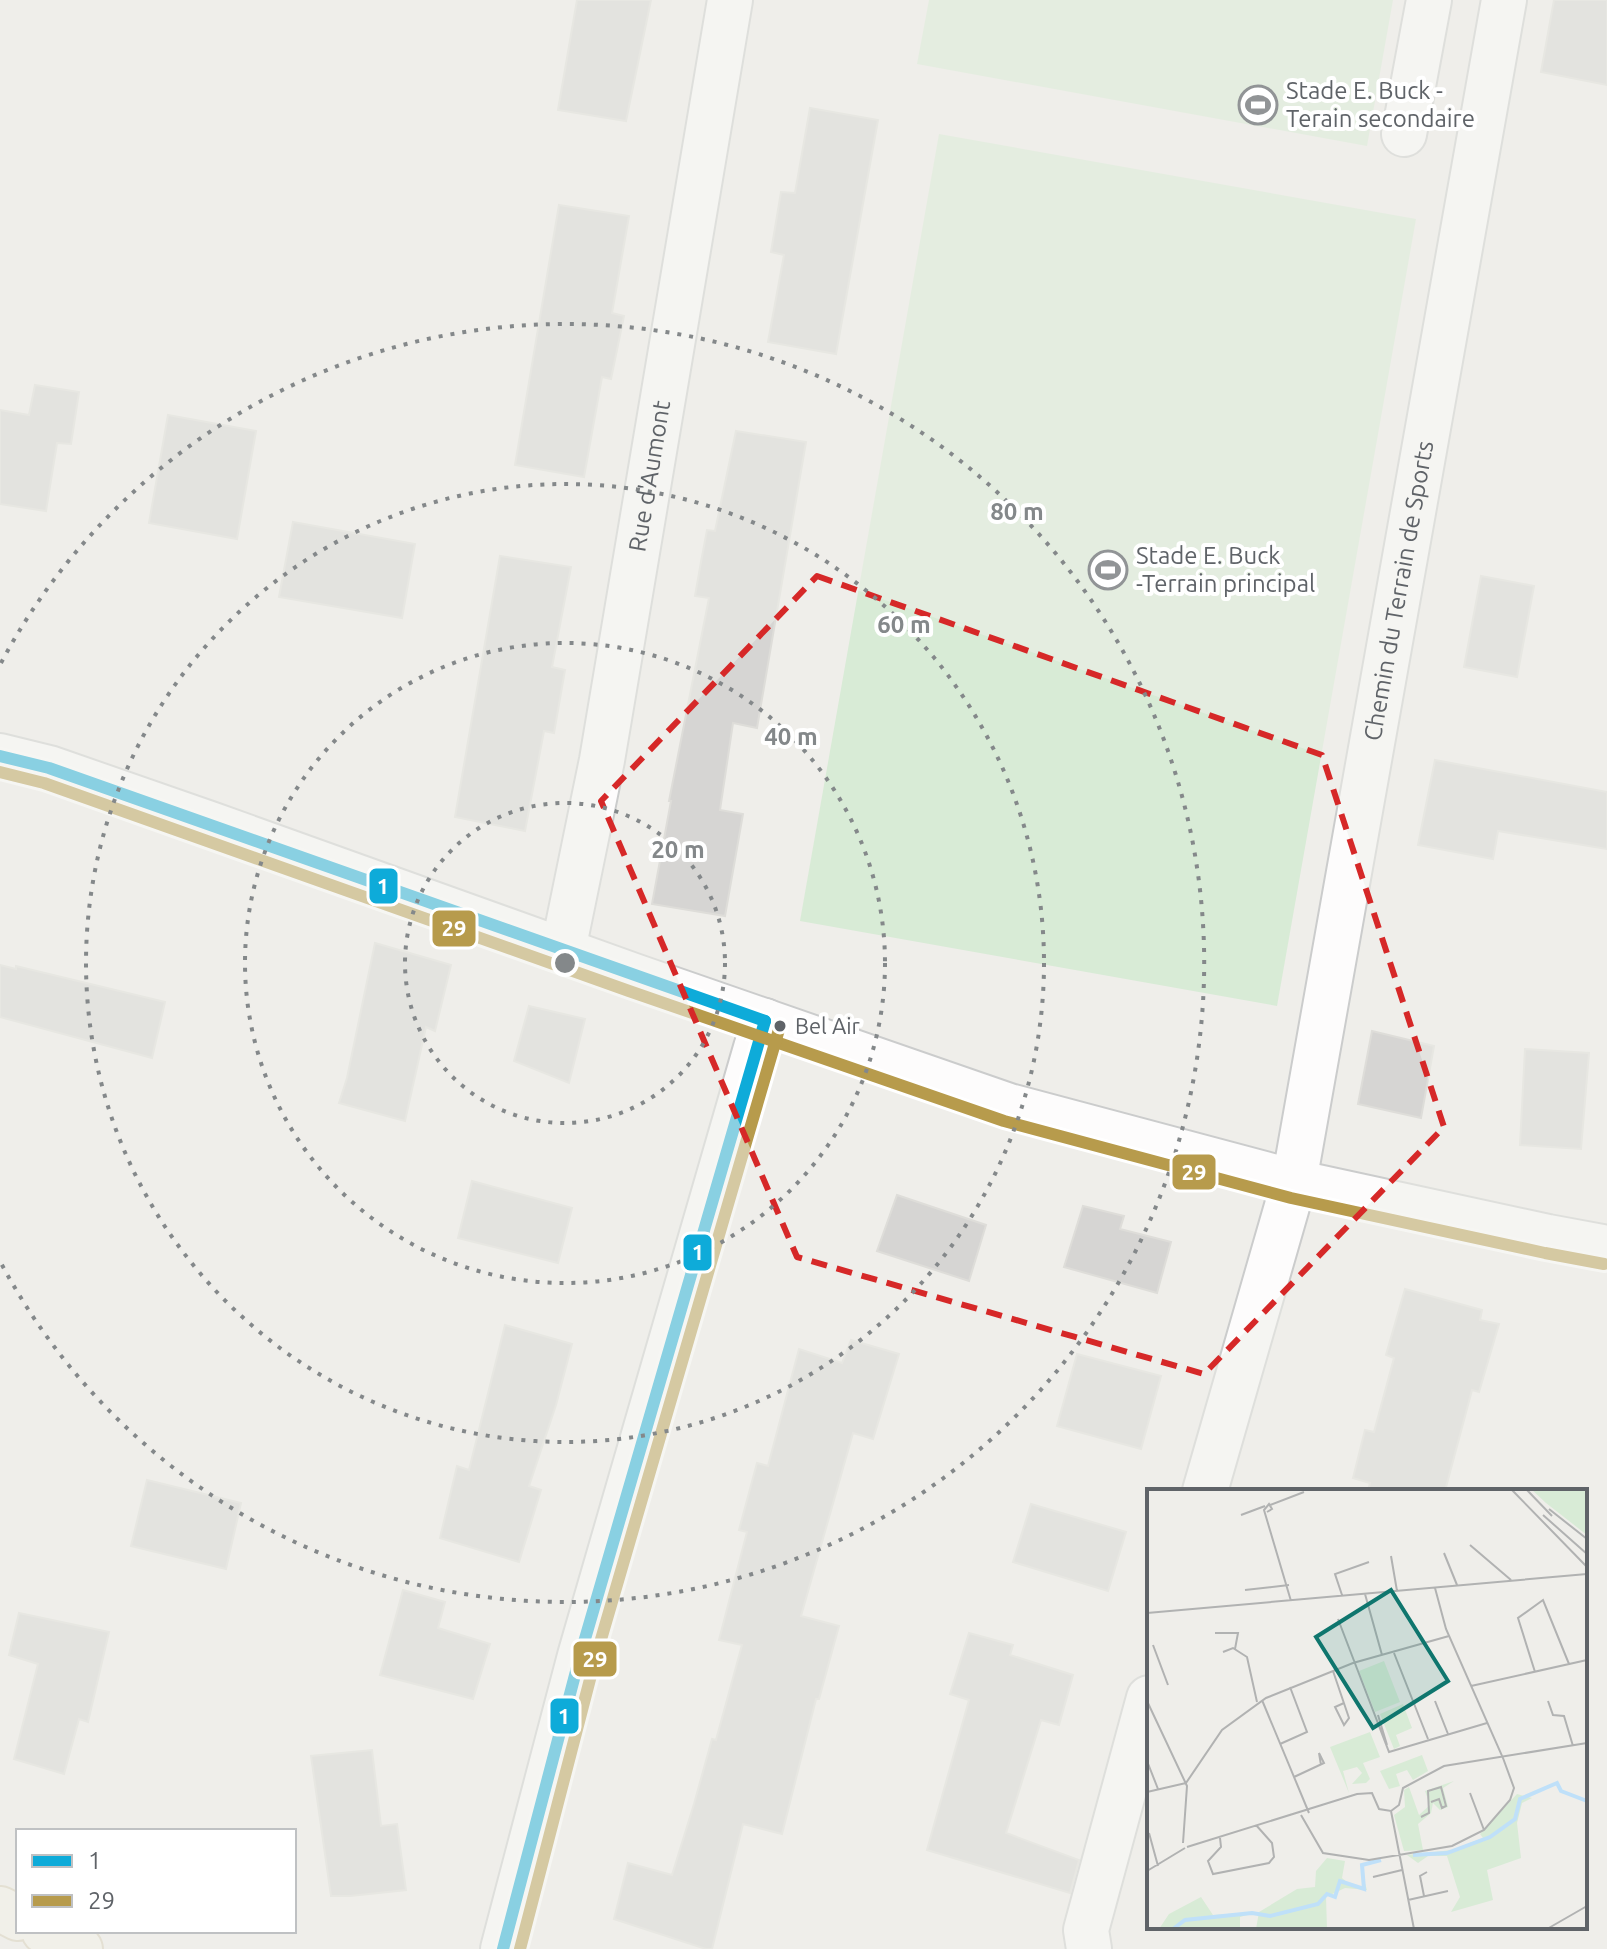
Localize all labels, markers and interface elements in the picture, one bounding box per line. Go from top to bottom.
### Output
place label: Stade E. Buck - Terain secondaire [1286,77,1475,132]
sports icon: Stade E. Buck - Terain secondaire [1237,84,1279,126]
street label: Rue d'Aumont [623,398,675,554]
street label: Chemin du Terrain de Sports [1359,439,1438,743]
text: 80 m [990,498,1044,525]
place label: Stade E. Buck -Terrain principal [1136,542,1315,597]
sports icon: Stade E. Buck -Terrain principal [1087,549,1129,591]
text: 60 m [877,611,931,638]
text: 40 m [764,723,818,750]
text: 20 m [651,836,705,863]
line badge: 1 [368,867,399,905]
text: 1 [377,873,389,898]
line badge: 29 [431,909,477,948]
text: 29 [442,915,466,940]
centre of rings [551,949,579,977]
place label: Bel Air [795,1013,861,1038]
marker: Bel Air [772,1018,788,1034]
line badge: 29 [1171,1153,1217,1191]
text: 29 [1182,1159,1206,1184]
line badge: 1 [682,1233,713,1272]
text: 1 [692,1239,704,1264]
inset map [1147,1489,1587,1929]
line badge: 29 [572,1640,618,1678]
text: 29 [583,1646,607,1671]
line badge: 1 [549,1697,580,1735]
text: 1 [558,1703,570,1728]
legend [16,1829,296,1933]
text: 1 [88,1847,102,1874]
text: 29 [88,1887,115,1914]

